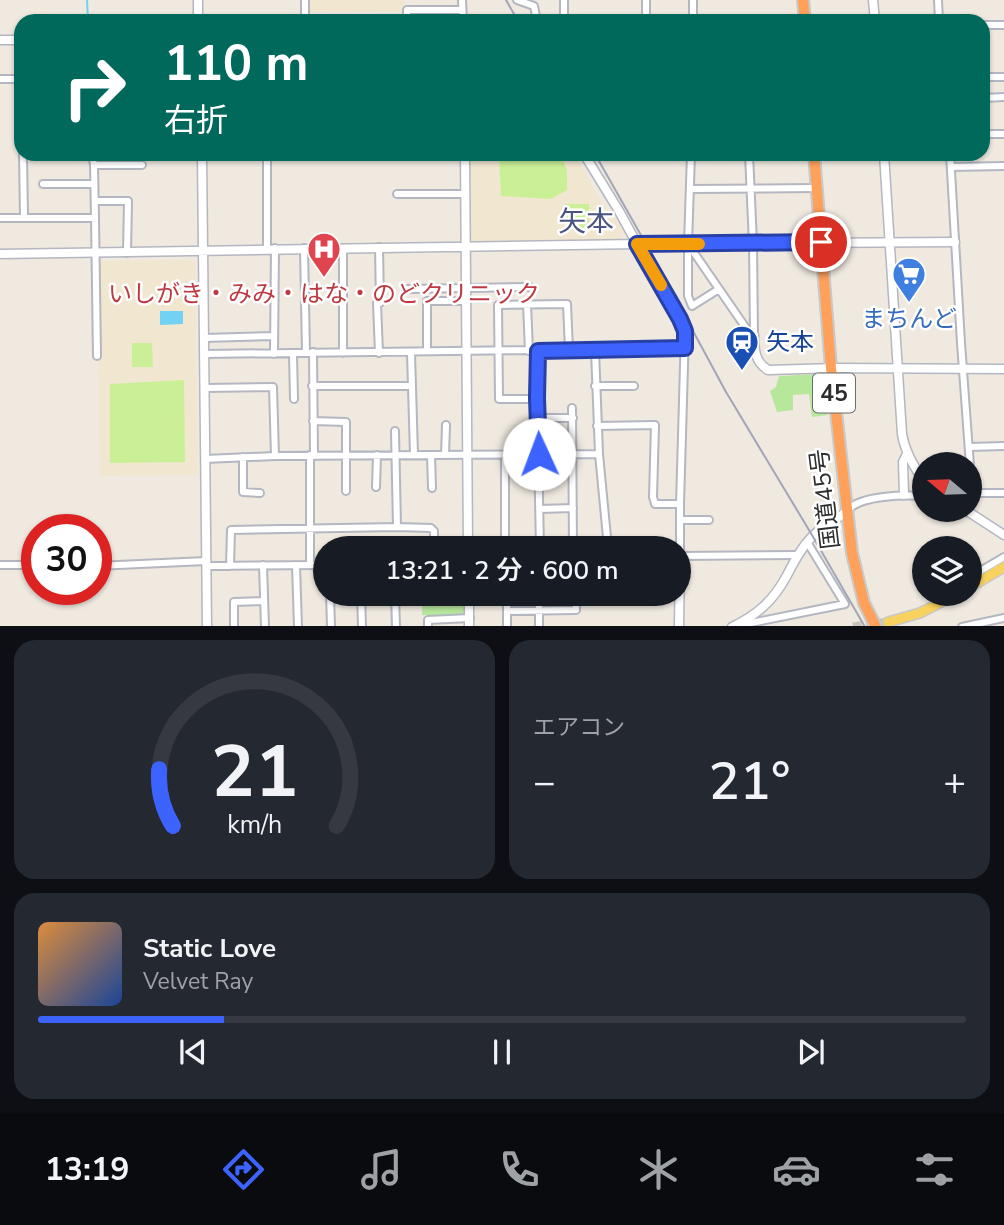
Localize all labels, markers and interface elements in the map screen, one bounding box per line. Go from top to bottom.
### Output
text: 110 m [164,30,308,97]
icon: right [49,42,140,133]
text: 右折 [164,99,228,142]
district label: 矢本 [558,203,614,241]
pin [791,212,851,272]
icon: arrive [802,223,840,261]
hospital icon: いしがき・みみ・はな・のどクリニック [305,230,343,279]
supermarket icon: まちんど [890,255,928,304]
place label: いしがき・みみ・はな・のどクリニック [108,278,540,310]
place label: まちんど [861,303,957,335]
station icon: 矢本 [723,323,761,372]
place label: 矢本 [766,326,814,358]
road number: 45 [813,374,855,412]
position arrow [502,417,576,491]
street label: 国道45号 [803,447,847,551]
north arrow [912,452,982,522]
map controls [912,452,982,606]
speed limit sign: 30 [21,514,112,605]
button: layers [912,536,982,606]
text: 13:21 · 2 分 · 600 m [386,553,618,588]
text: エアコン [533,712,625,743]
text: 21 [211,722,298,822]
text: 21° [709,746,790,817]
text: − [533,757,556,808]
text: + [943,757,966,808]
text: km/h [227,807,282,841]
text: Static Love [143,931,276,966]
text: Velvet Ray [143,966,253,997]
icon: previous [174,1033,212,1071]
icon: pause [483,1033,521,1071]
icon: next [792,1033,830,1071]
icon: directions [219,1145,268,1194]
icon: music [357,1145,406,1194]
icon: phone [495,1145,544,1194]
icon: climate [634,1145,683,1194]
icon: car [772,1145,821,1194]
icon: filters [910,1145,959,1194]
text: 13:19 [45,1148,129,1191]

